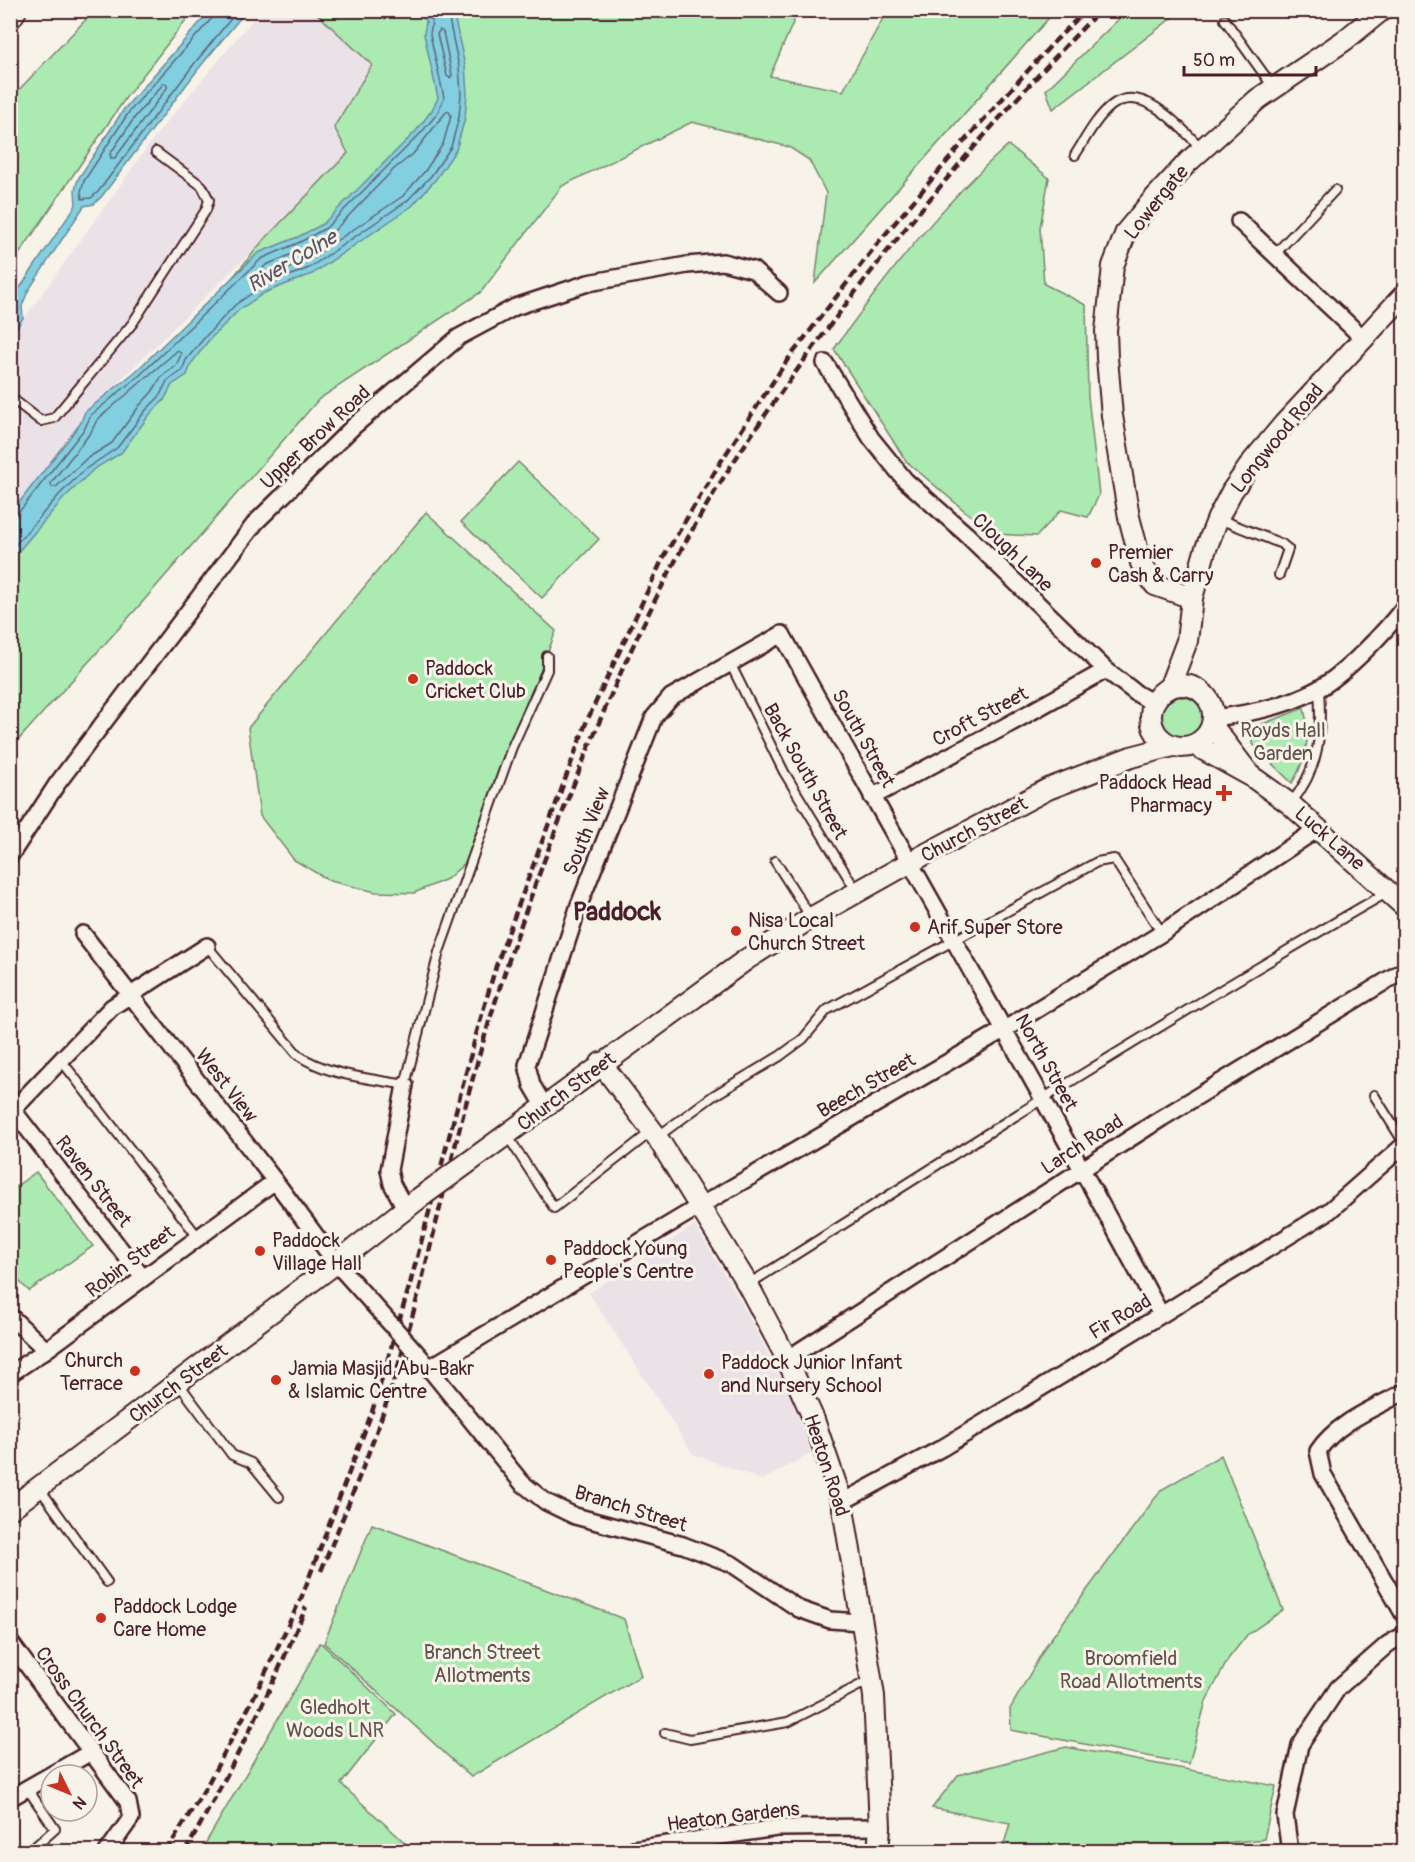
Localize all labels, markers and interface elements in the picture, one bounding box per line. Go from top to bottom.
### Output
scale bar [1184,39,1316,77]
text: 50 m [1193,49,1235,72]
street label: Lowergate [1119,160,1194,245]
water label: River Colne [243,223,344,299]
street label: Longwood Road [1226,378,1329,498]
street label: Upper Brow Road [255,380,376,495]
street label: Clough Lane [967,508,1058,597]
place label: Premier Cash & Carry [1108,540,1214,588]
marker: Premier Cash & Carry [1089,556,1103,570]
place label: Paddock Cricket Club [425,656,526,704]
marker: Paddock Cricket Club [406,672,420,686]
street label: Croft Street [928,680,1033,752]
street label: South Street [826,685,901,793]
street label: Back South Street [758,699,854,845]
park label: Royds Hall Garden [1240,718,1326,766]
place label: Paddock Head Pharmacy [1099,770,1212,818]
street label: South View [557,783,616,879]
marker: Paddock Head Pharmacy [1217,786,1231,800]
street label: Church Street [917,790,1033,868]
street label: Luck Lane [1289,801,1370,876]
district label: Paddock [573,896,662,928]
place label: Nisa Local Church Street [748,908,866,956]
place label: Arif Super Store [927,915,1063,940]
marker: Arif Super Store [908,920,922,934]
marker: Nisa Local Church Street [729,924,743,938]
street label: North Street [1010,1009,1084,1116]
street label: West View [190,1043,264,1128]
street label: Church Street [512,1046,621,1137]
street label: Beech Street [813,1047,921,1124]
street label: Larch Road [1036,1109,1128,1180]
street label: Raven Street [50,1131,138,1233]
street label: Robin Street [81,1219,181,1303]
place label: Paddock Village Hall [272,1228,362,1276]
place label: Paddock Young People's Centre [563,1236,694,1284]
marker: Paddock Village Hall [253,1244,267,1258]
marker: Paddock Young People's Centre [544,1253,558,1267]
street label: Fir Road [1084,1288,1156,1345]
street label: Church Street [124,1338,233,1429]
place label: Church Terrace [60,1348,123,1396]
place label: Paddock Junior Infant and Nursery School [721,1350,903,1398]
place label: Jamia Masjid Abu-Bakr & Islamic Centre [288,1356,474,1404]
marker: Church Terrace [128,1364,142,1378]
marker: Paddock Junior Infant and Nursery School [702,1367,716,1381]
marker: Jamia Masjid Abu-Bakr & Islamic Centre [269,1373,283,1387]
street label: Heaton Road [798,1411,855,1519]
street label: Branch Street [571,1479,691,1538]
place label: Paddock Lodge Care Home [113,1594,237,1642]
marker: Paddock Lodge Care Home [94,1611,108,1625]
park label: Branch Street Allotments [424,1640,541,1688]
street label: Cross Church Street [30,1642,150,1794]
park label: Broomfield Road Allotments [1060,1646,1202,1694]
park label: Gledholt Woods LNR [286,1695,384,1743]
north arrow [39,1763,99,1823]
text: N [68,1792,90,1813]
street label: Heaton Gardens [665,1796,801,1837]

